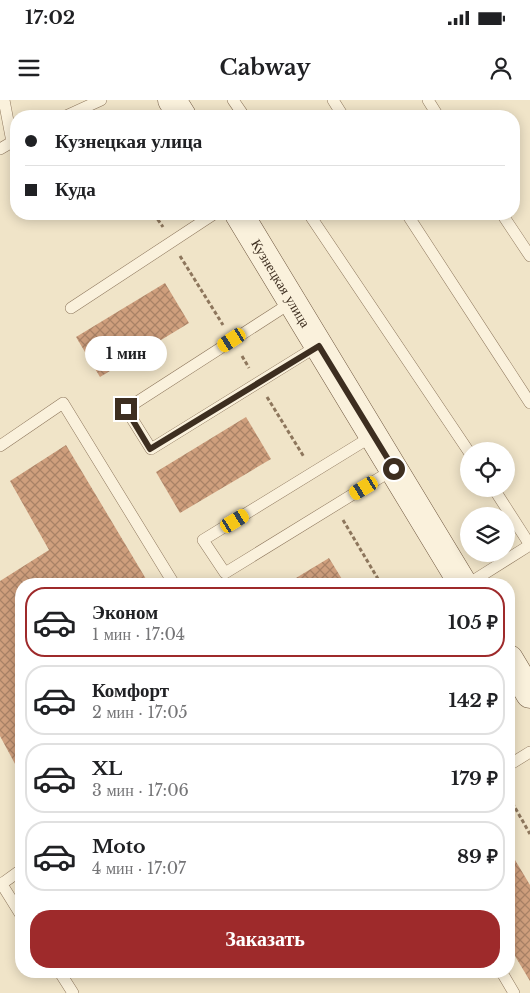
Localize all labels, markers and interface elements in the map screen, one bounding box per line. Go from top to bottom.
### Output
text: 17:02 [25,6,75,29]
icon: menu [15,54,43,82]
text: Cabway [220,54,310,81]
icon: person [487,54,515,82]
text: Кузнецкая улица [55,130,202,153]
text: Куда [55,178,96,201]
street label: Кузнецкая улица [247,236,315,331]
car [215,326,248,354]
callout: 1 мин [85,336,167,372]
text: 1 мин [106,343,146,363]
route end [115,398,137,420]
map controls [460,442,515,562]
button: locate [460,442,515,497]
route start [383,458,405,480]
car [347,474,380,502]
car [218,507,251,535]
button: layers [460,507,515,562]
icon: car [32,600,77,645]
text: Эконом [92,601,158,624]
text: 105 ₽ [448,611,498,634]
text: 1 мин · 17:04 [92,624,185,644]
icon: car [32,678,77,723]
text: Комфорт [92,679,169,702]
text: 142 ₽ [449,689,498,712]
text: 2 мин · 17:05 [92,702,188,722]
icon: car [32,756,77,801]
text: XL [92,757,122,780]
text: 179 ₽ [451,767,498,790]
text: 3 мин · 17:06 [92,780,189,800]
icon: car [32,834,77,879]
text: Moto [92,835,146,858]
text: 89 ₽ [457,845,498,868]
text: 4 мин · 17:07 [92,858,186,878]
button: Заказать [30,910,500,968]

